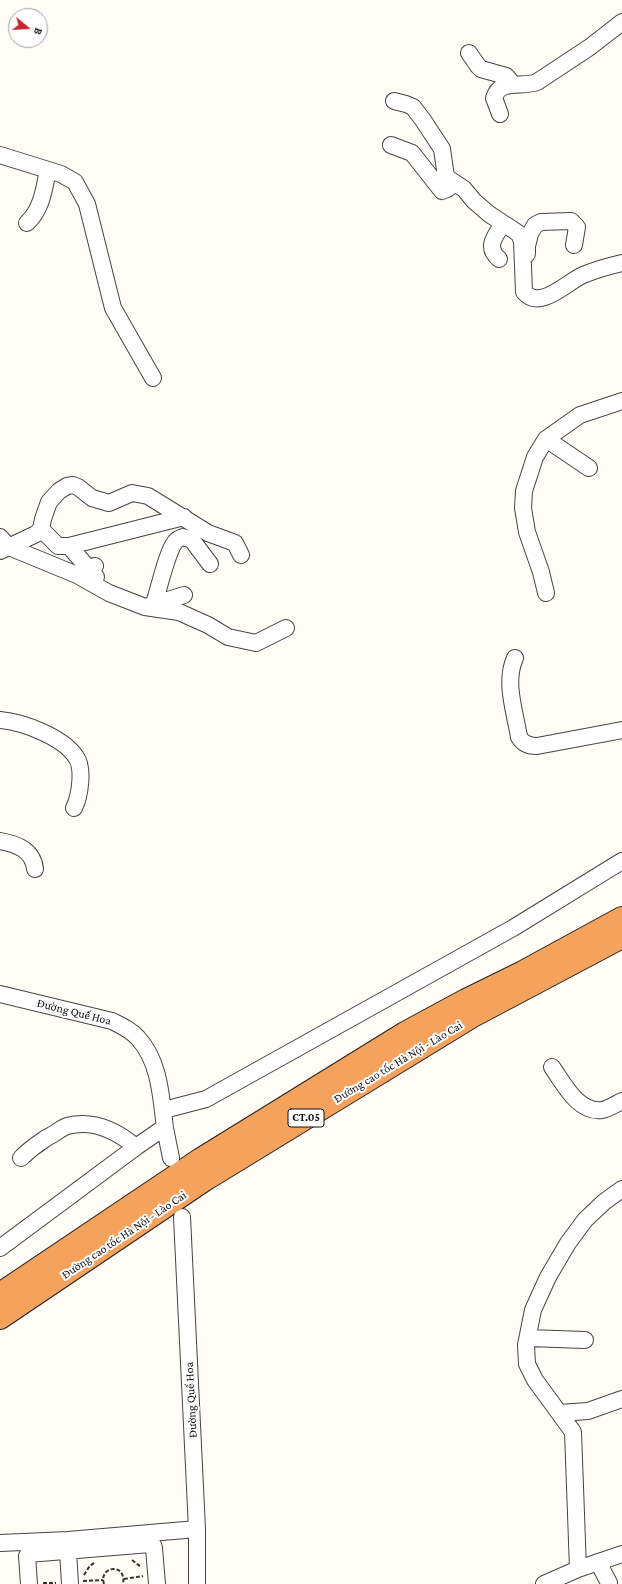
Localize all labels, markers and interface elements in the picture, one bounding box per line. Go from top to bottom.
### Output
north arrow [8,8,48,48]
text: B [32,26,45,36]
street label: Đường Quế Hoa [35,996,113,1028]
street label: Đường cao tốc Hà Nội - Lào Cai [331,1018,465,1106]
road number: CT.05 [288,1109,324,1127]
street label: Đường cao tốc Hà Nội - Lào Cai [59,1188,189,1282]
street label: Đường Quế Hoa [182,1362,200,1438]

